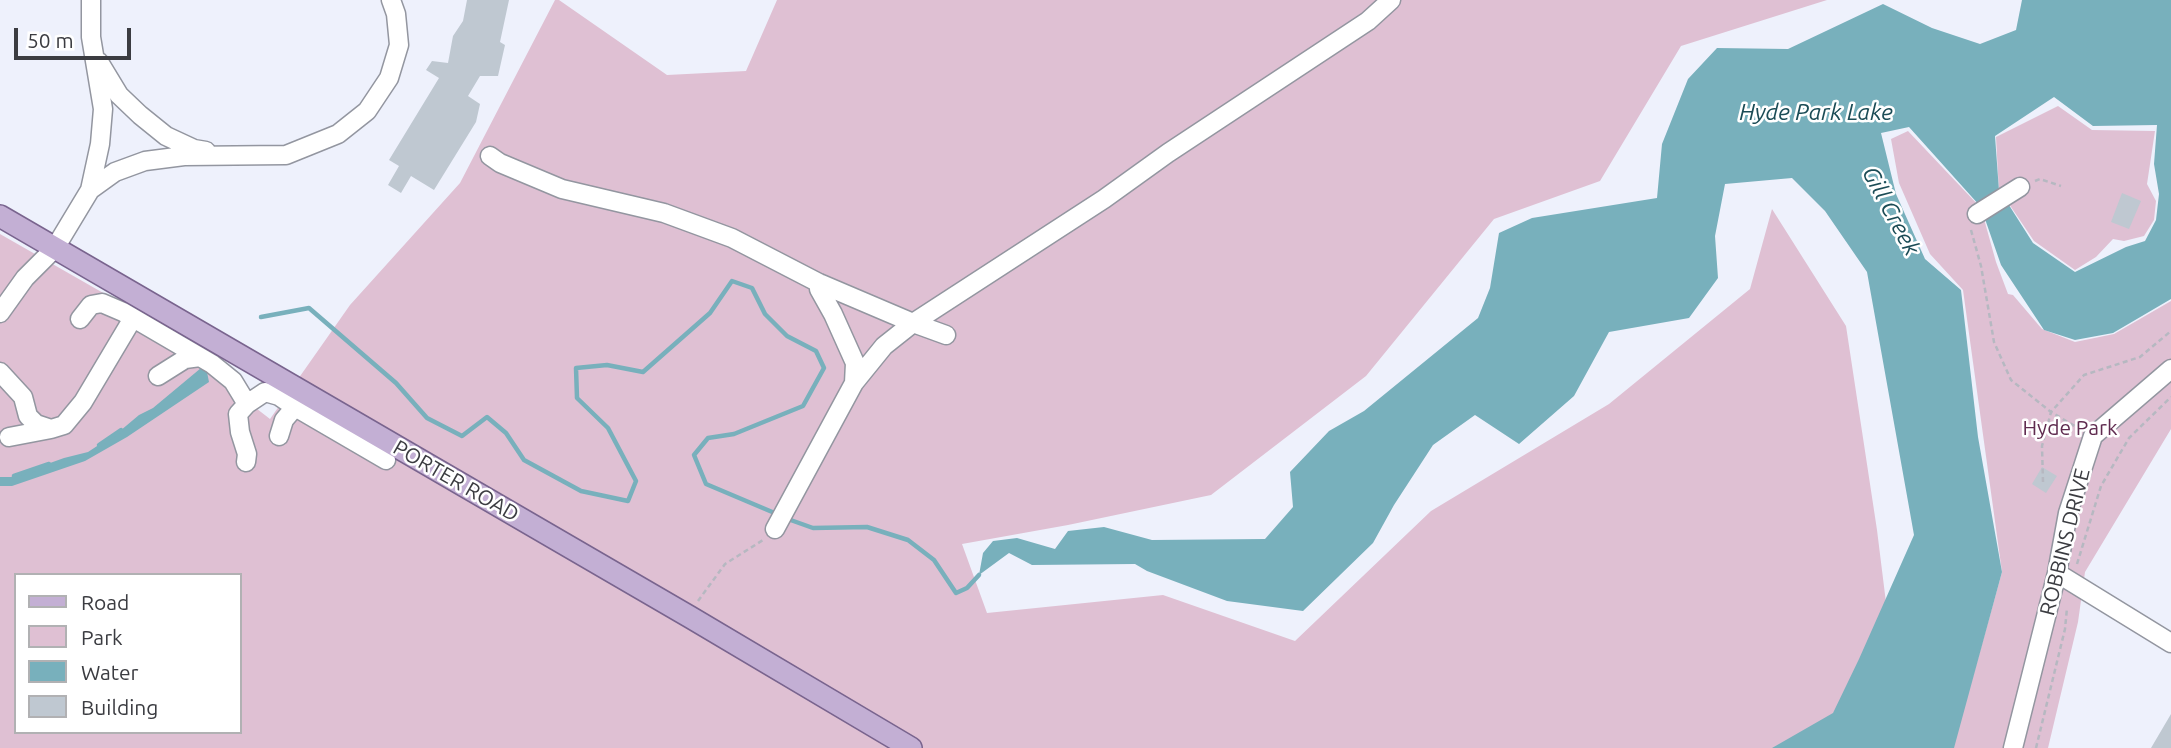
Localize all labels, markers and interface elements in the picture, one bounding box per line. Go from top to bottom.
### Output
scale bar [18,14,135,58]
text: 50 m [27,28,74,52]
water label: Hyde Park Lake [1739,98,1893,126]
water label: Gill Creek [1856,162,1926,260]
park label: Hyde Park [2022,415,2118,441]
street label: PORTER ROAD [389,435,523,527]
street label: ROBBINS DRIVE [2035,466,2095,618]
legend [14,573,242,734]
text: Road [81,590,129,614]
text: Park [81,625,123,649]
text: Water [81,660,139,684]
text: Building [81,695,158,719]

